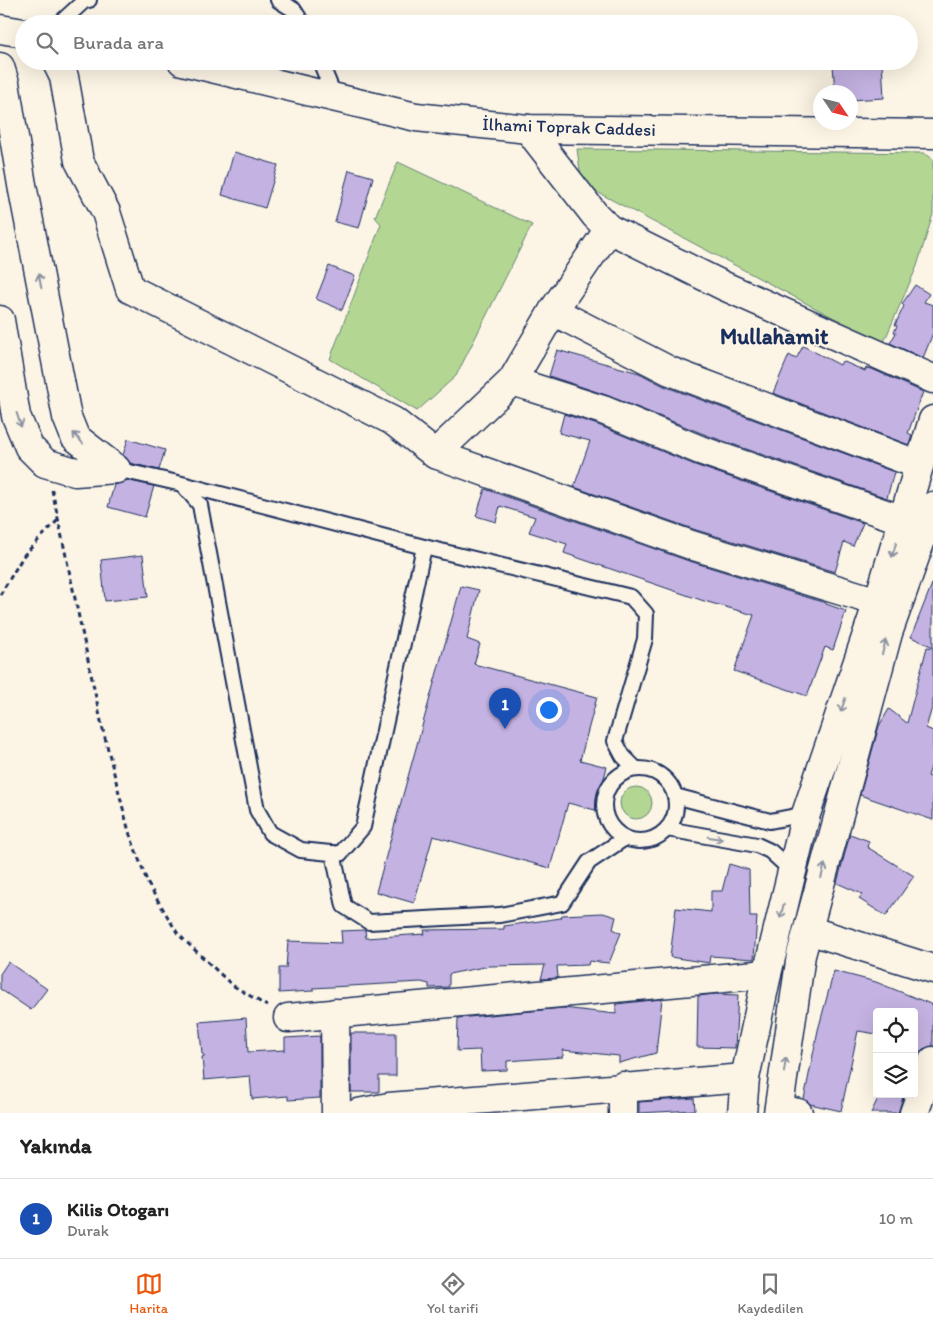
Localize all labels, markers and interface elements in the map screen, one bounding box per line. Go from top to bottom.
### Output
search box [15,15,918,70]
icon: search [33,29,61,57]
text: Burada ara [73,31,164,54]
north arrow [813,85,858,130]
street label: İlhami Toprak Caddesi [482,113,656,141]
one-way arrow [35,274,45,290]
district label: Mullahamit [720,323,829,350]
one-way arrow [14,412,24,428]
one-way arrow [73,431,84,444]
one-way arrow [888,542,898,558]
one-way arrow [880,639,890,655]
pin: 1 [489,688,521,729]
one-way arrow [838,696,847,712]
your location [536,697,562,723]
one-way arrow [707,833,723,843]
one-way arrow [819,864,829,880]
one-way arrow [777,902,786,918]
map controls [873,1008,918,1098]
button: locate [873,1008,918,1053]
button: layers [873,1053,918,1098]
one-way arrow [780,1057,790,1073]
text: Yakında [20,1133,92,1158]
text: Kilis Otogarı [67,1198,169,1221]
text: 1 [32,1209,40,1228]
text: 10 m [879,1209,913,1228]
text: Durak [67,1221,109,1240]
tab: Harita [129,1270,168,1317]
tab: Yol tarifi [427,1270,478,1317]
tab: Kaydedilen [737,1270,804,1317]

